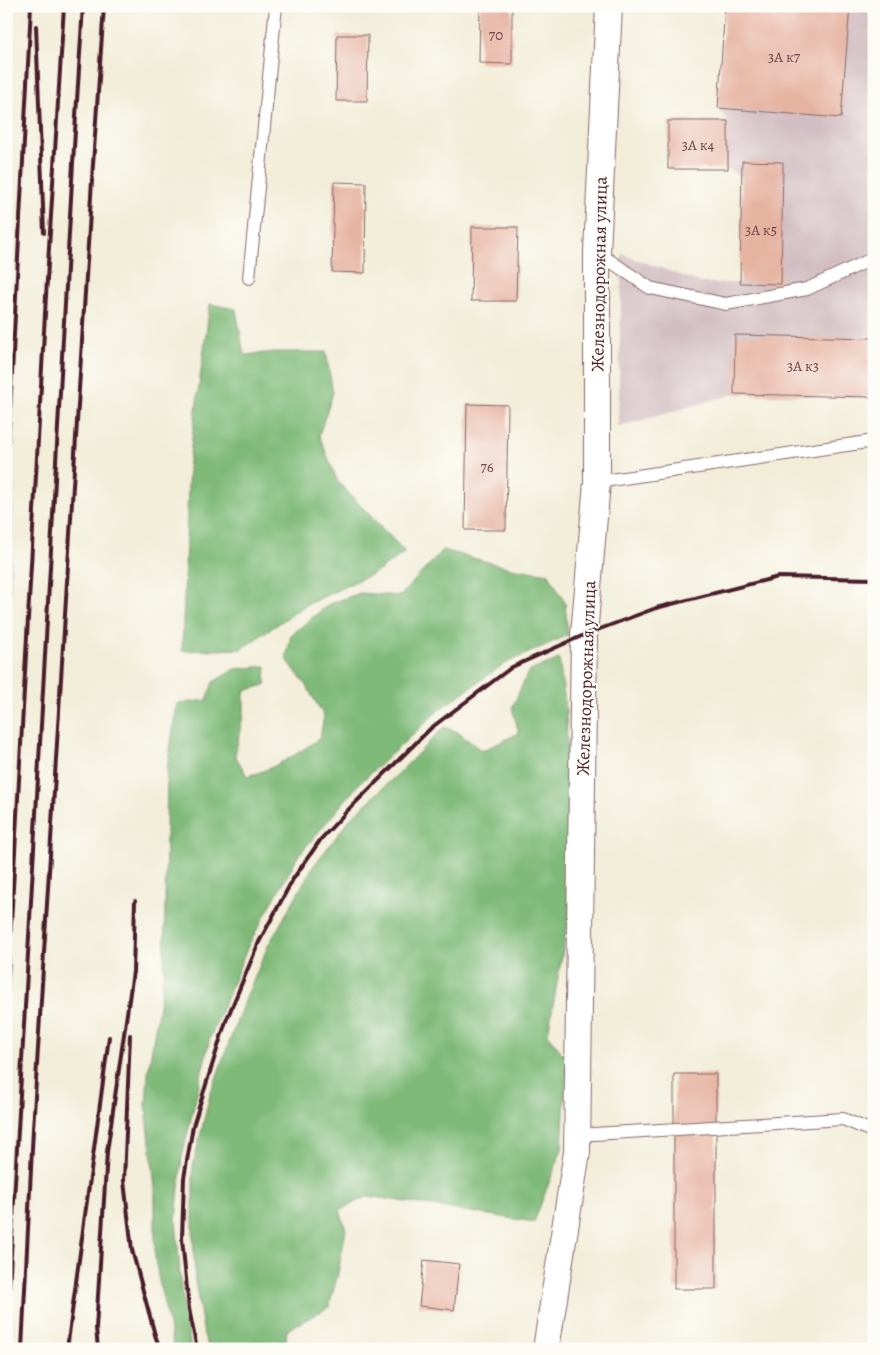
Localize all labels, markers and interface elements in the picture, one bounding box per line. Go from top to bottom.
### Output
house number: 70 [489,25,503,45]
house number: 3А к7 [768,47,801,67]
house number: 3А к4 [682,135,714,155]
street label: Железнодорожная улица [585,175,613,372]
house number: 3А к5 [745,220,777,240]
house number: 3А к3 [787,356,819,376]
house number: 76 [480,457,494,477]
street label: Железнодорожная улица [571,579,601,776]

